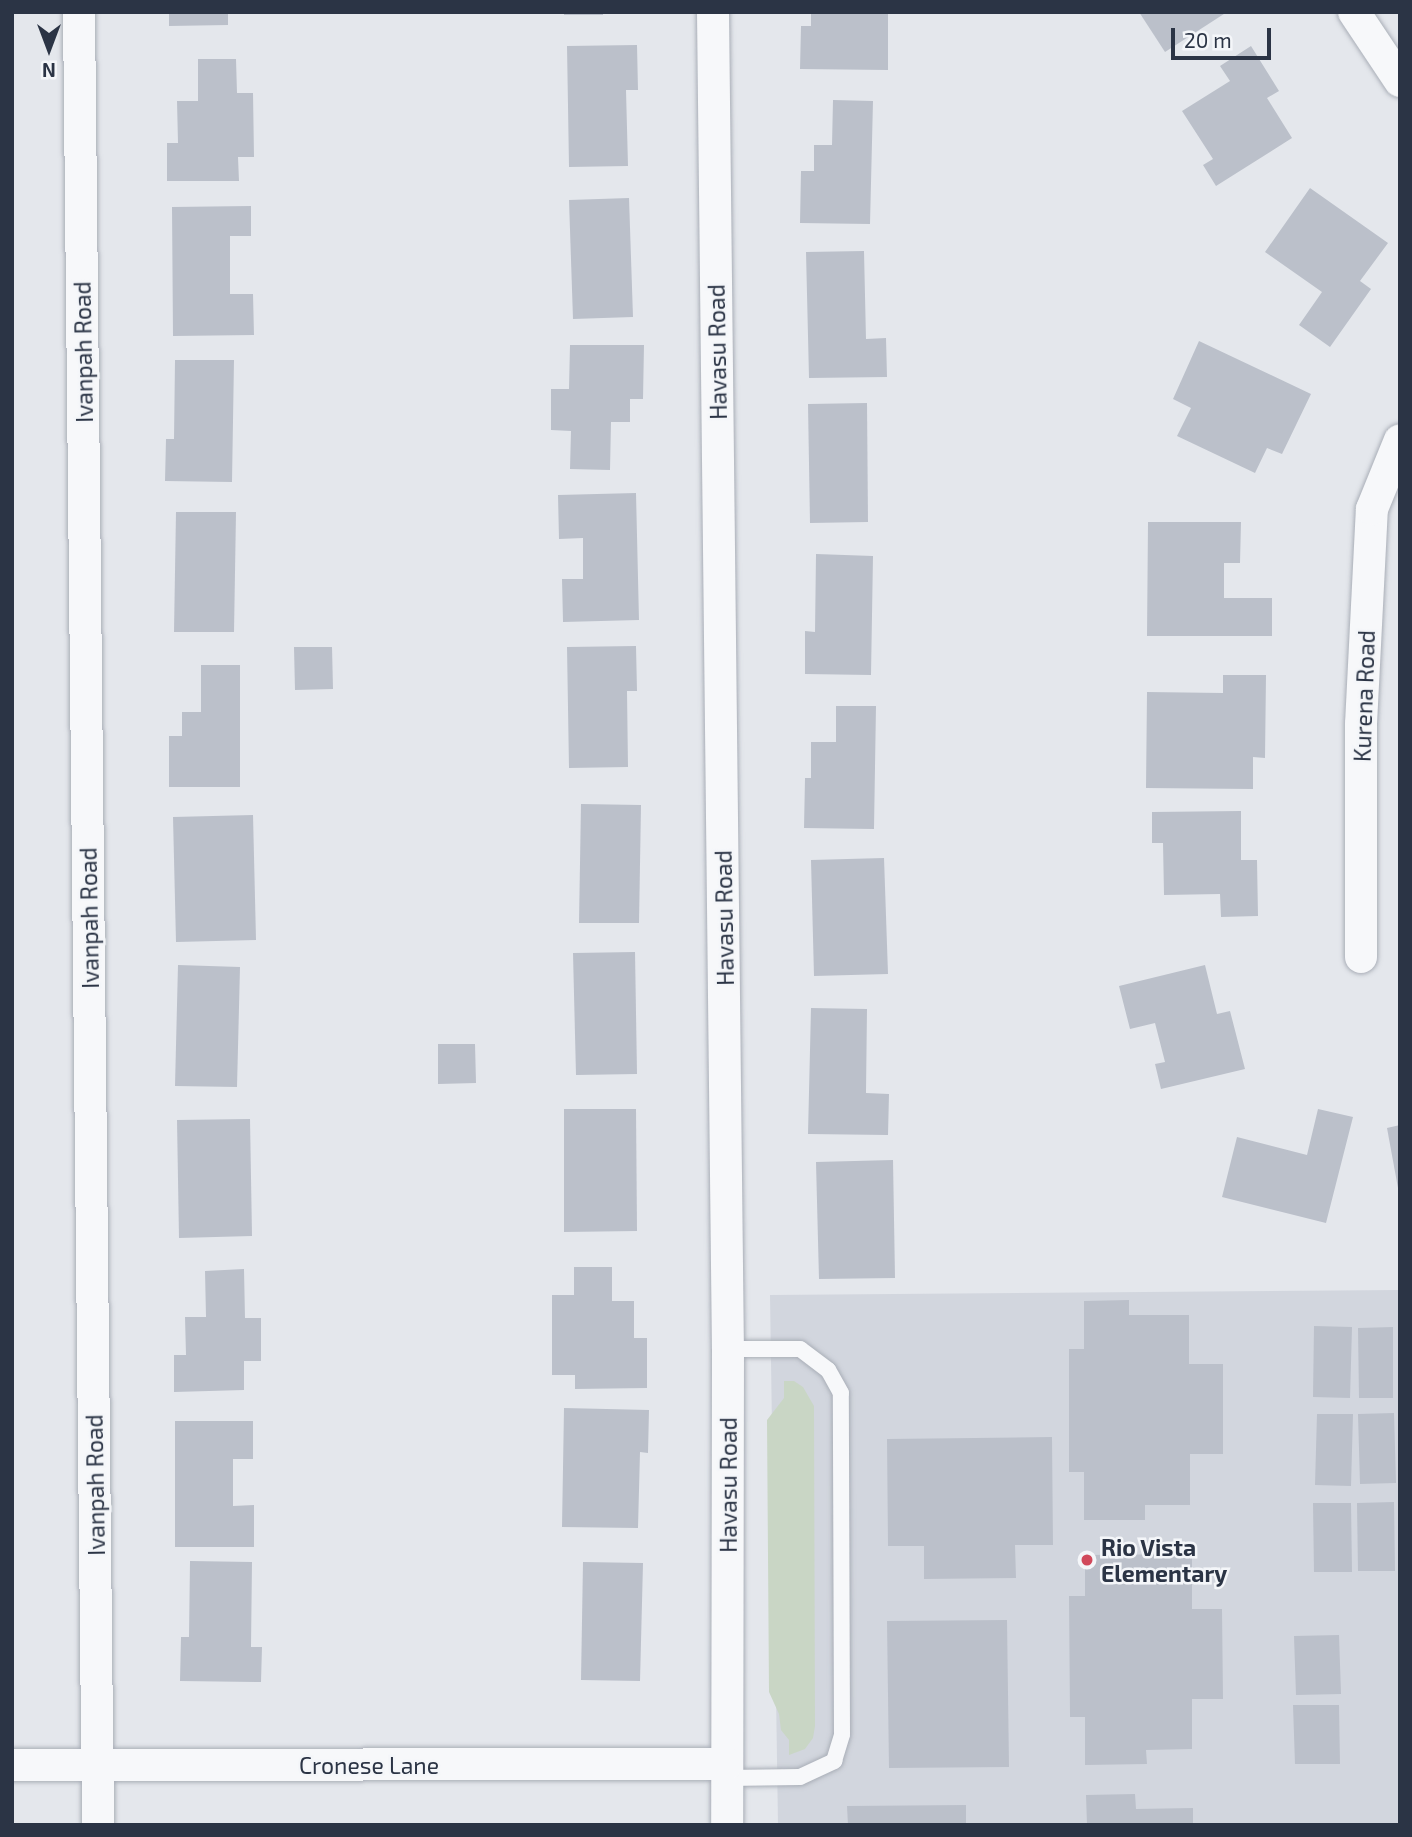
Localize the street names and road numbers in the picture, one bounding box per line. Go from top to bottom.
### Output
street label: Ivanpah Road [68,281,98,423]
street label: Havasu Road [702,284,732,420]
street label: Kurena Road [1348,630,1380,762]
street label: Ivanpah Road [74,847,104,989]
street label: Havasu Road [709,850,739,986]
street label: Ivanpah Road [80,1414,110,1556]
street label: Havasu Road [714,1417,742,1553]
street label: Cronese Lane [299,1751,439,1779]

